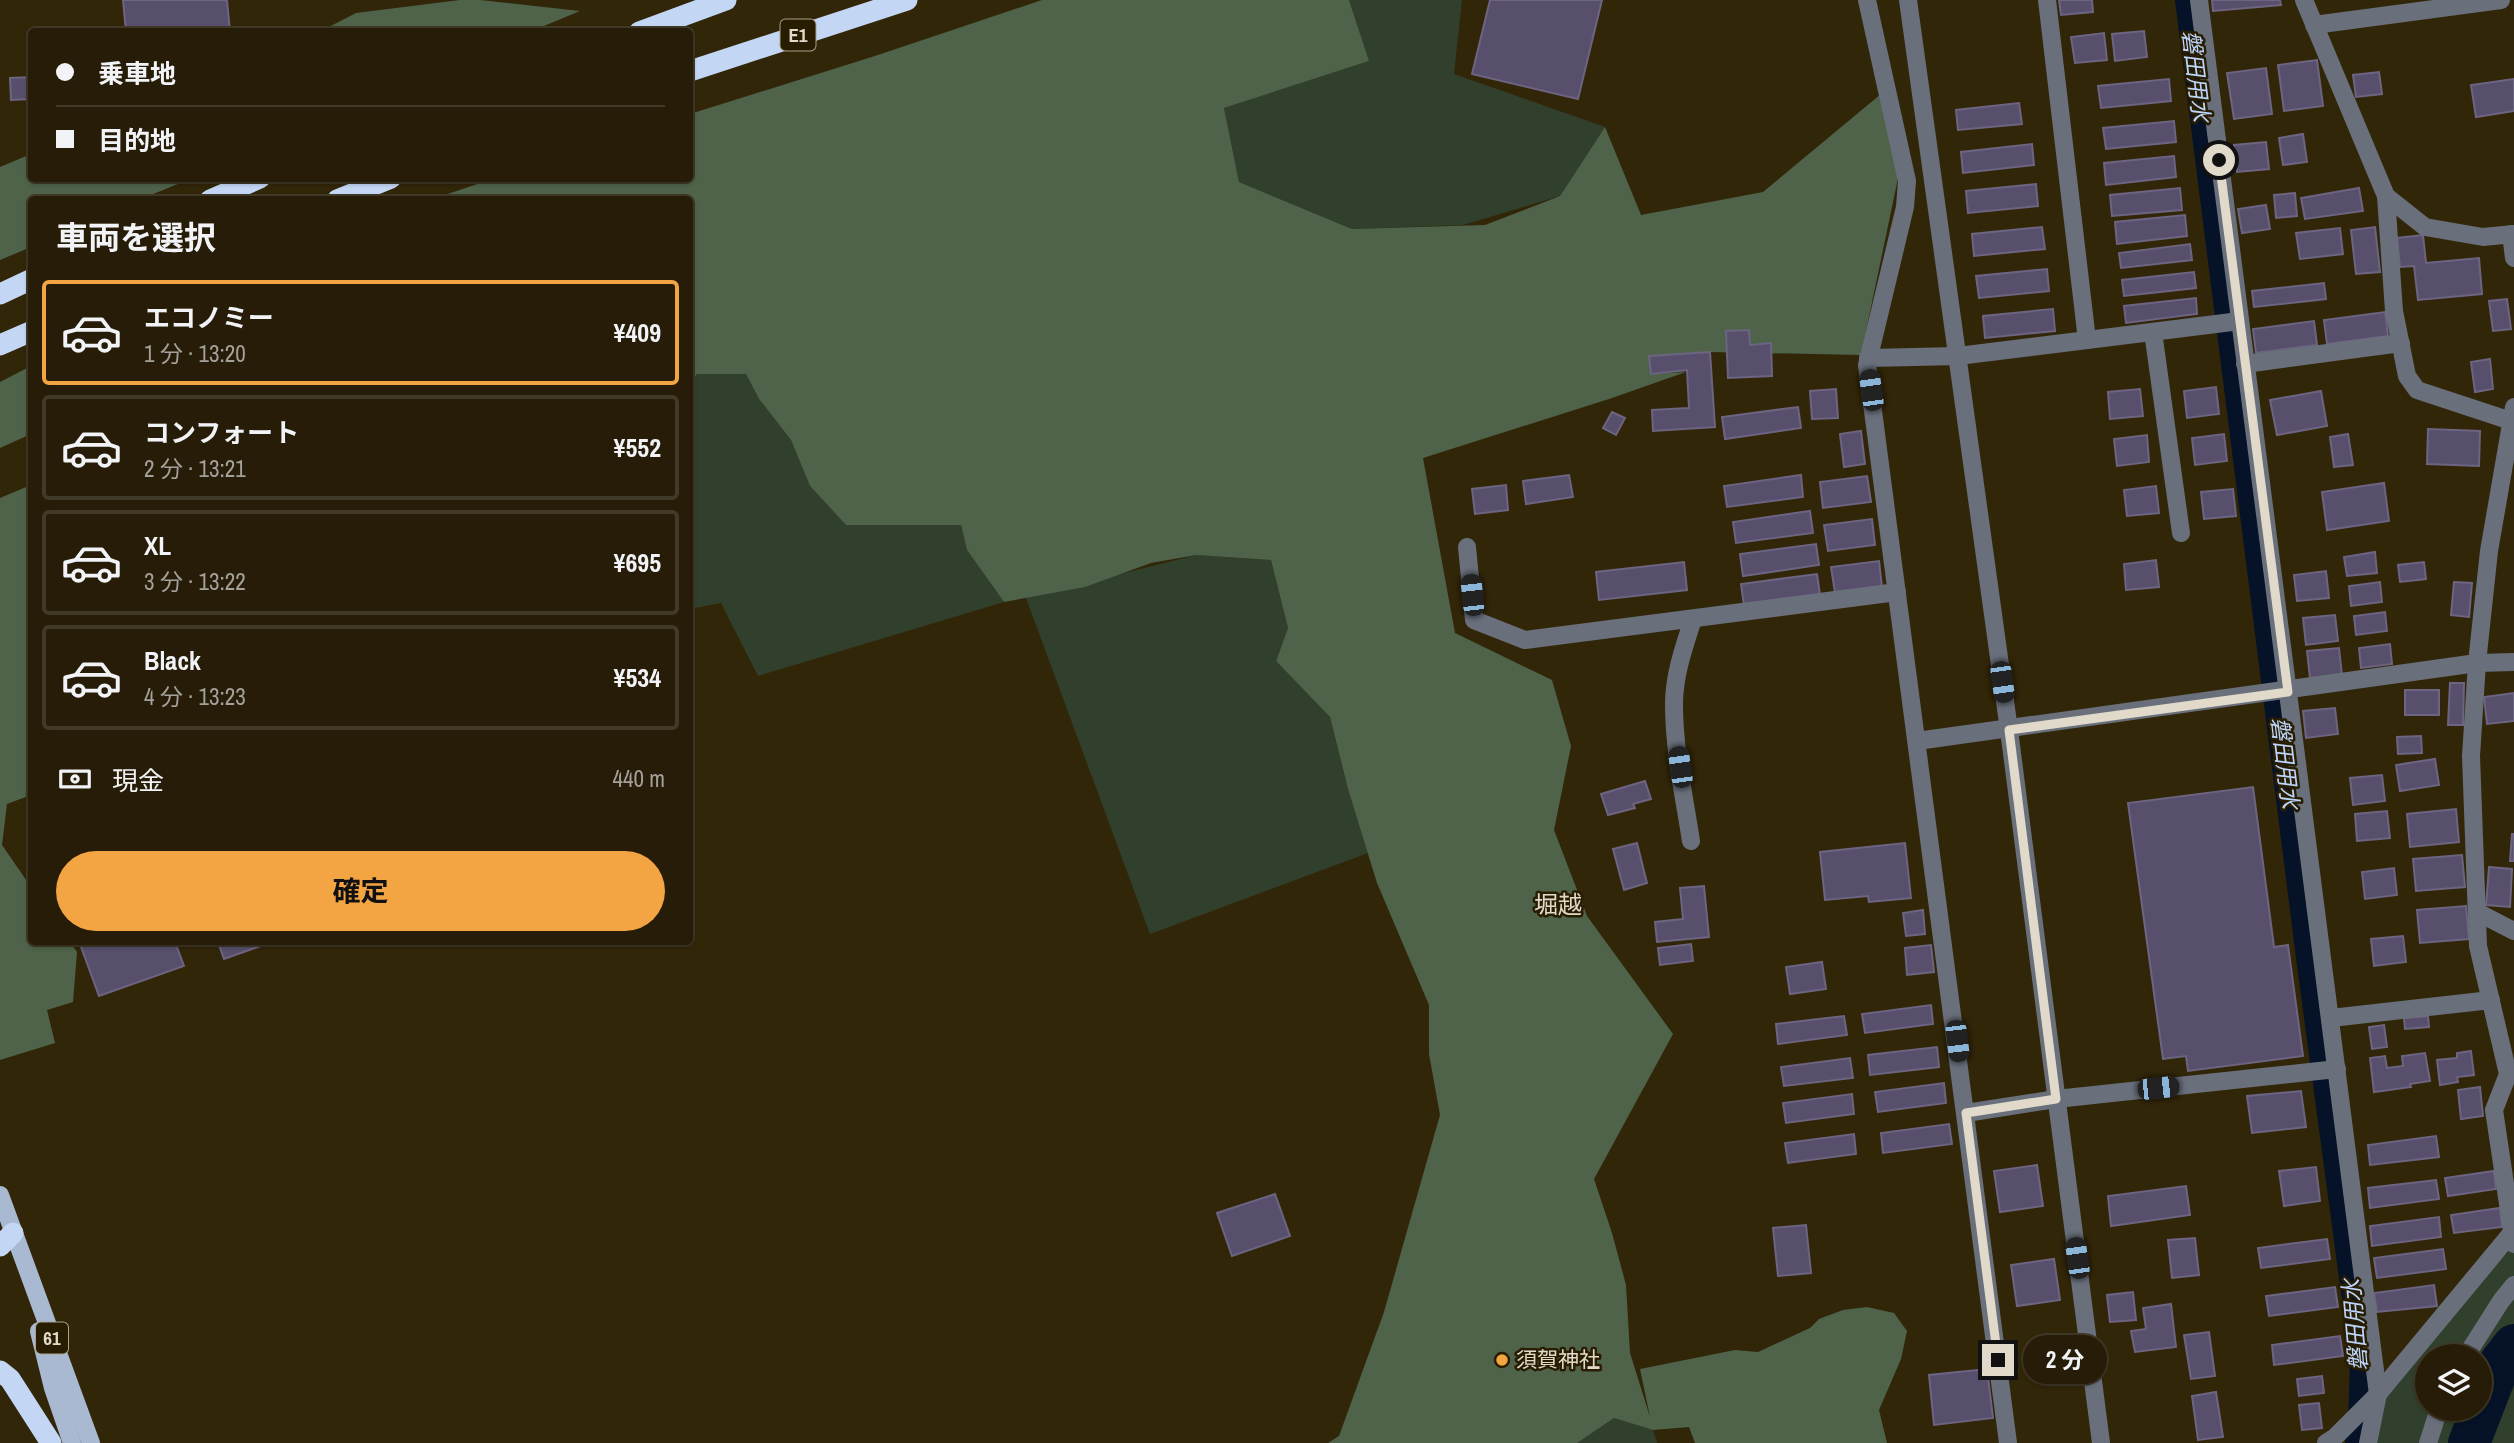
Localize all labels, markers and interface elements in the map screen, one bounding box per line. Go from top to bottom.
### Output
road number: E1 [780,20,816,50]
water label: 磐田用水 [2176,28,2218,126]
text: 乗車地 [98,56,176,91]
text: 目的地 [98,123,176,158]
route start [2203,144,2235,176]
text: 車両を選択 [56,216,216,259]
text: エコノミー [144,300,274,335]
icon: car [60,301,123,364]
text: ¥409 [614,315,661,350]
text: 1 分 · 13:20 [144,338,246,369]
car [1858,368,1885,412]
text: コンフォート [144,415,299,450]
icon: car [60,416,123,479]
text: ¥552 [614,430,661,465]
text: 2 分 · 13:21 [144,453,246,484]
text: XL [144,528,171,563]
icon: car [60,531,123,594]
text: ¥695 [614,545,661,580]
text: 3 分 · 13:22 [144,566,246,597]
car [1460,573,1485,617]
text: Black [144,643,201,678]
icon: car [60,646,123,709]
text: ¥534 [614,660,661,695]
car [1989,660,2016,704]
text: 4 分 · 13:23 [144,681,246,712]
water label: 磐田用水 [2265,715,2307,813]
car [1667,745,1694,789]
icon: cash [56,760,94,798]
text: 現金 [112,763,164,798]
text: 440 m [613,763,665,794]
button: 確定 [56,851,665,931]
district label: 堀越 [1534,888,1582,920]
car [1945,1019,1970,1063]
car [2137,1075,2180,1101]
car [2064,1236,2091,1280]
water label: 磐田用水 [2335,1275,2374,1372]
road number: 61 [36,1322,68,1354]
callout: 2 分 [2022,1336,2106,1384]
route end [1982,1344,2014,1376]
text: 2 分 [2046,1344,2084,1375]
map controls [2415,1344,2492,1421]
button: layers [2415,1344,2492,1421]
place label: 須賀神社 [1516,1345,1600,1374]
marker: 須賀神社 [1494,1352,1510,1368]

